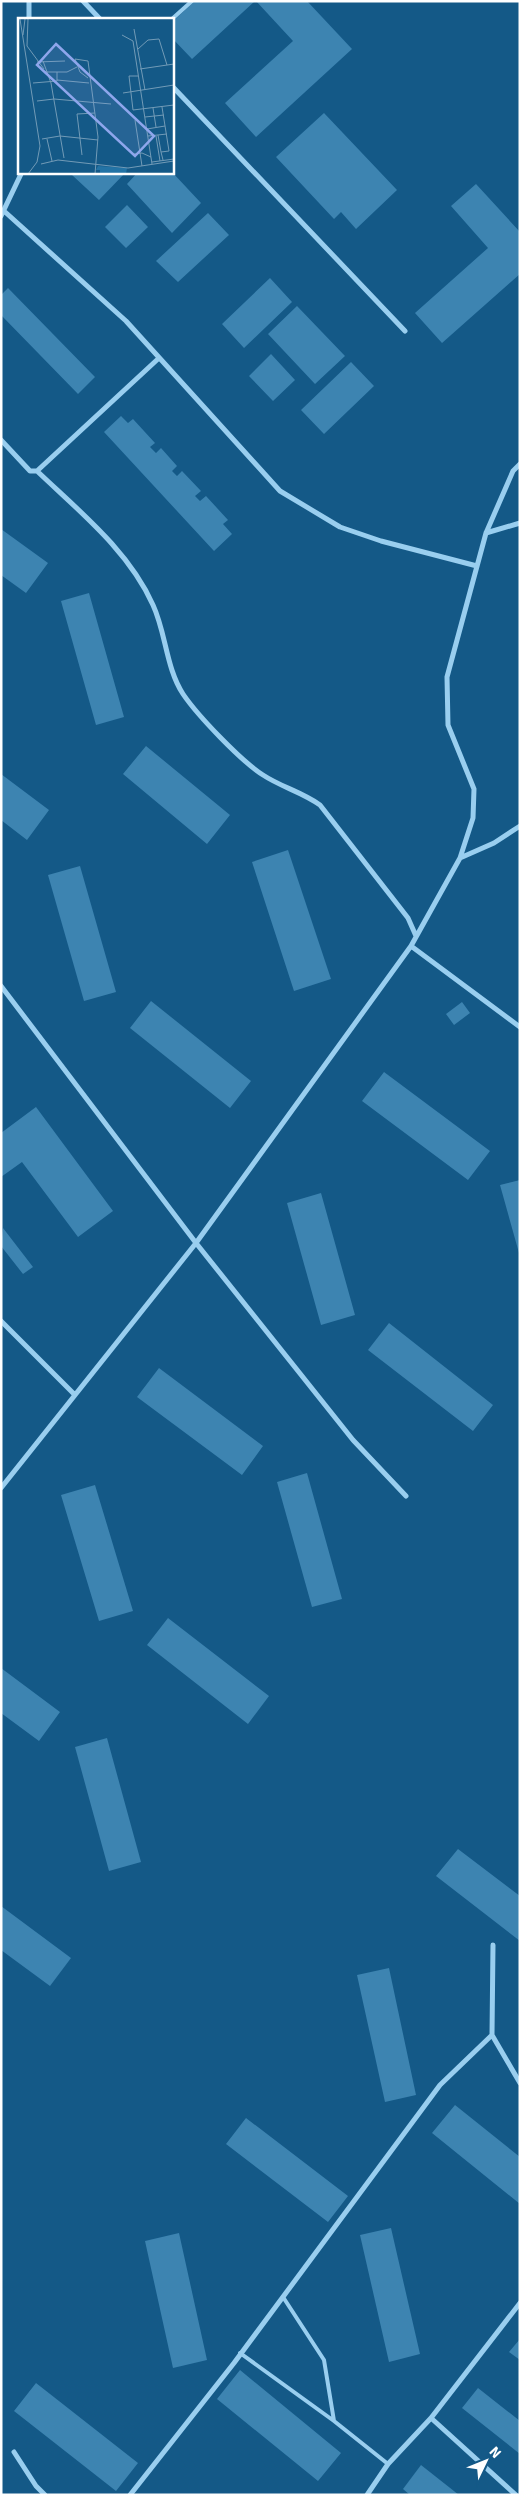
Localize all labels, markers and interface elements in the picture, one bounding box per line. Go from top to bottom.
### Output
inset map [18,18,174,174]
north arrow [461,2436,511,2486]
text: N [486,2443,505,2462]

